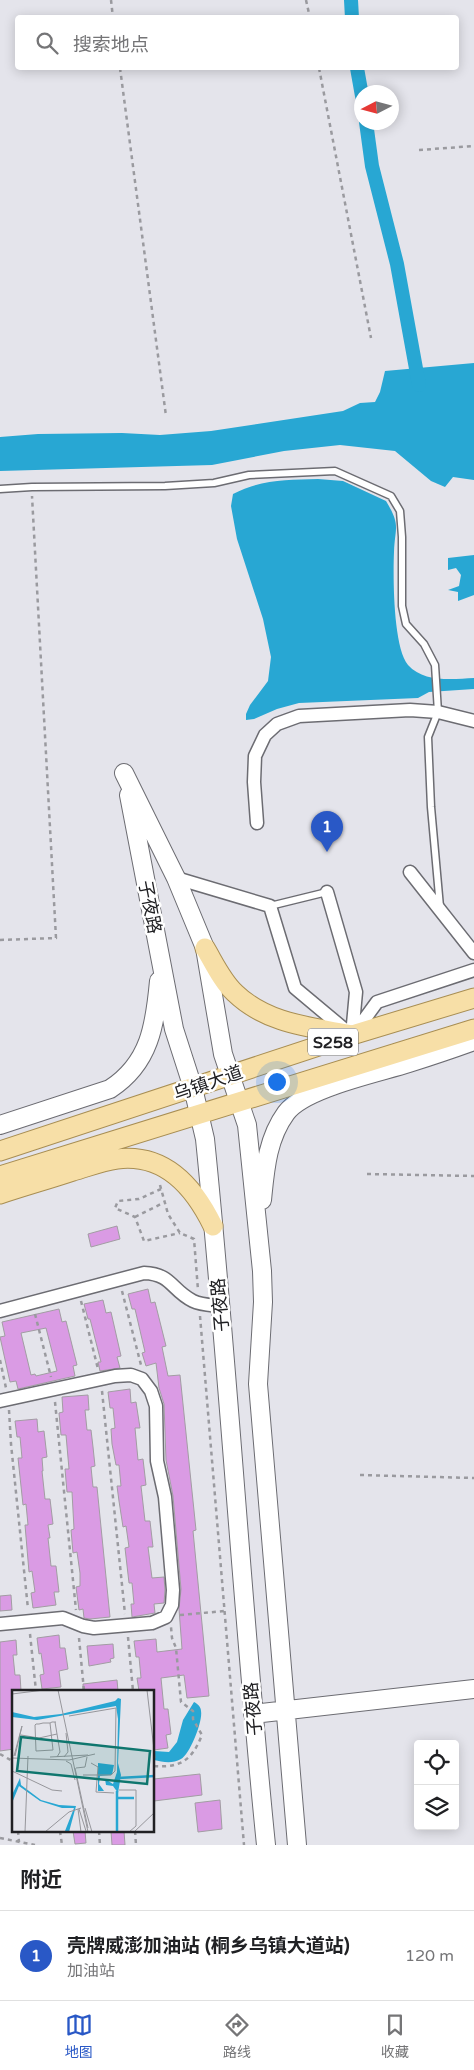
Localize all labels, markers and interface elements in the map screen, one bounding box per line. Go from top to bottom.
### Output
search box [15,15,459,70]
icon: search [33,29,61,57]
text: 搜索地点 [73,34,149,56]
north arrow [354,85,399,130]
pin: 1 [311,811,343,852]
street label: 子夜路 [134,878,166,936]
road number: S258 [308,1028,358,1056]
street label: 乌镇大道 [170,1061,246,1105]
your location [264,1069,290,1095]
street label: 子夜路 [207,1277,233,1333]
street label: 子夜路 [240,1681,266,1737]
inset map [12,1690,155,1832]
map controls [414,1740,459,1830]
button: locate [414,1740,459,1785]
button: layers [414,1785,459,1830]
text: 附近 [20,1868,62,1893]
text: 壳牌威澎加油站 (桐乡乌镇大道站) [67,1935,350,1957]
text: 1 [31,1946,41,1966]
text: 120 m [405,1946,454,1966]
text: 加油站 [67,1961,115,1981]
tab: 地图 [65,2011,93,2061]
tab: 路线 [223,2011,251,2061]
tab: 收藏 [381,2011,409,2061]

